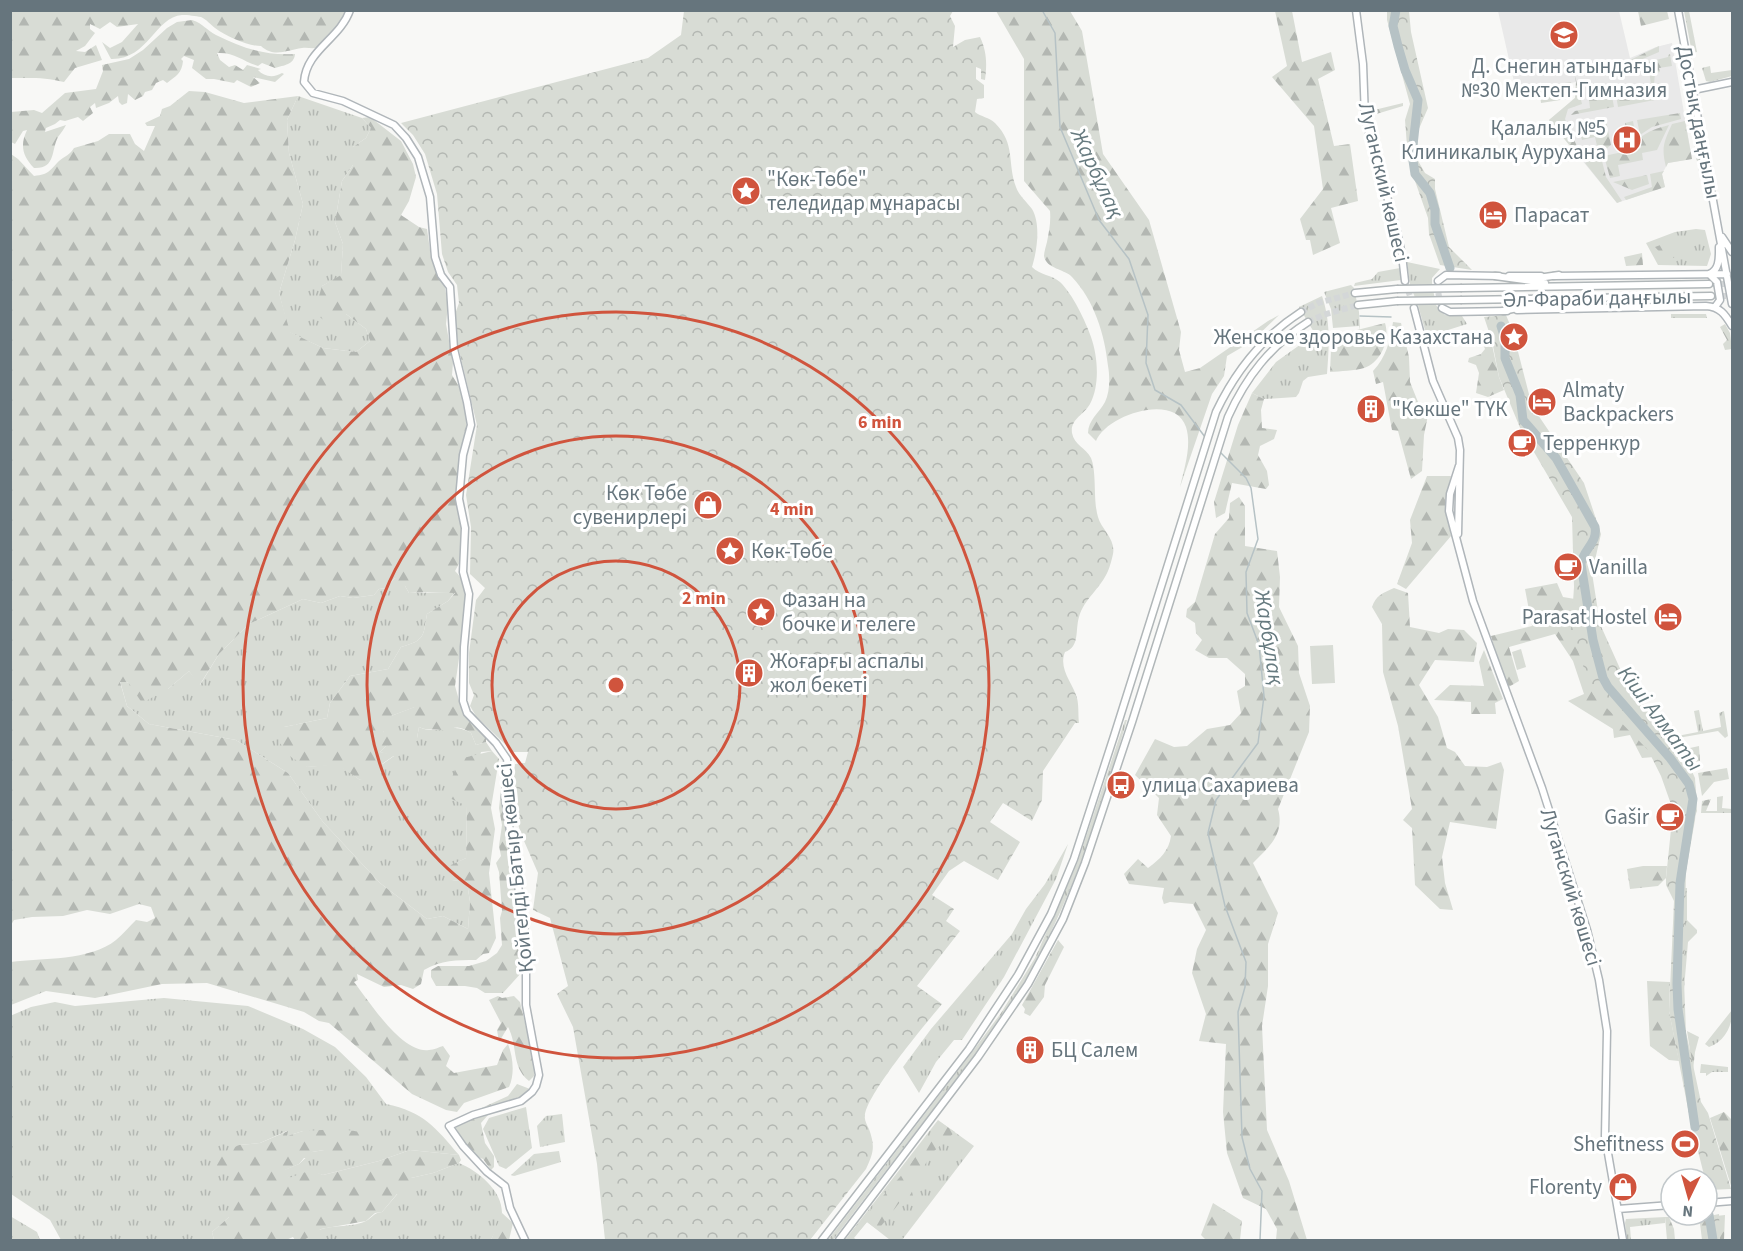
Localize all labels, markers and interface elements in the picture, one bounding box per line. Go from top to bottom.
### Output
school or university icon: Д. Снегин атындағы №30 Мектеп-Гимназия [1548,19,1580,51]
street label: Достық даңғылы [1669,43,1729,201]
place label: Д. Снегин атындағы №30 Мектеп-Гимназия [1461,51,1667,105]
street label: Луганский көшесі [1351,99,1417,265]
place label: Қалалық №5 Клиникалық Аурухана [1401,113,1606,167]
water label: Жарбұлақ [1062,122,1132,224]
hospital icon: Қалалық №5 Клиникалық Аурухана [1611,124,1643,156]
place label: "Көк-Төбе" теледидар мұнарасы [767,164,960,218]
place icon: "Көк-Төбе" теледидар мұнарасы [730,175,762,207]
hotel icon: Парасат [1477,199,1509,231]
place label: Парасат [1514,200,1590,230]
street label: Әл-Фараби даңғылы [1502,281,1692,315]
place icon: Женское здоровье Казахстана [1498,321,1530,353]
place label: Женское здоровье Казахстана [1214,322,1493,352]
place label: Almaty Backpackers [1563,375,1674,429]
hotel icon: Almaty Backpackers [1526,386,1558,418]
building icon: "Көкше" ТҮК [1355,393,1387,425]
place label: "Көкше" ТҮК [1392,394,1508,424]
text: 6 min [858,410,902,435]
cafe icon: Терренкур [1506,427,1538,459]
place label: Терренкур [1543,428,1640,458]
place label: Көк Төбе сувенирлері [573,478,687,532]
shop icon: Көк Төбе сувенирлері [692,489,724,521]
text: 4 min [770,497,814,522]
place icon: Көк-Төбе [714,535,746,567]
place label: Көк-Төбе [751,536,833,566]
cafe icon: Vanilla [1552,551,1584,583]
place label: Vanilla [1589,552,1648,582]
place label: Фазан на бочке и телеге [782,585,916,639]
text: 2 min [682,586,726,611]
water label: Жарбұлақ [1246,586,1292,687]
place icon: Фазан на бочке и телеге [745,596,777,628]
hotel icon: Parasat Hostel [1652,601,1684,633]
place label: Parasat Hostel [1522,602,1647,632]
place label: Жоғарғы аспалы жол бекеті [770,646,924,700]
building icon: Жоғарғы аспалы жол бекеті [733,657,765,689]
water label: Кіші Алматы [1610,659,1711,778]
centre of rings [606,675,626,695]
street label: Қойгелді Батыр көшесі [489,762,541,974]
bus stop icon: улица Сахариева [1105,769,1137,801]
place label: улица Сахариева [1142,770,1299,800]
cafe icon: Gašir [1654,801,1686,833]
place label: Gašir [1604,802,1650,832]
street label: Луганский көшесі [1533,804,1609,970]
building icon: БЦ Салем [1014,1034,1046,1066]
place label: БЦ Салем [1051,1035,1138,1065]
sports icon: Shefitness [1669,1128,1701,1160]
place label: Shefitness [1573,1129,1664,1159]
north arrow [1659,1167,1719,1227]
shop icon: Florenty [1607,1171,1639,1203]
place label: Florenty [1529,1172,1602,1202]
text: N [1682,1200,1694,1222]

